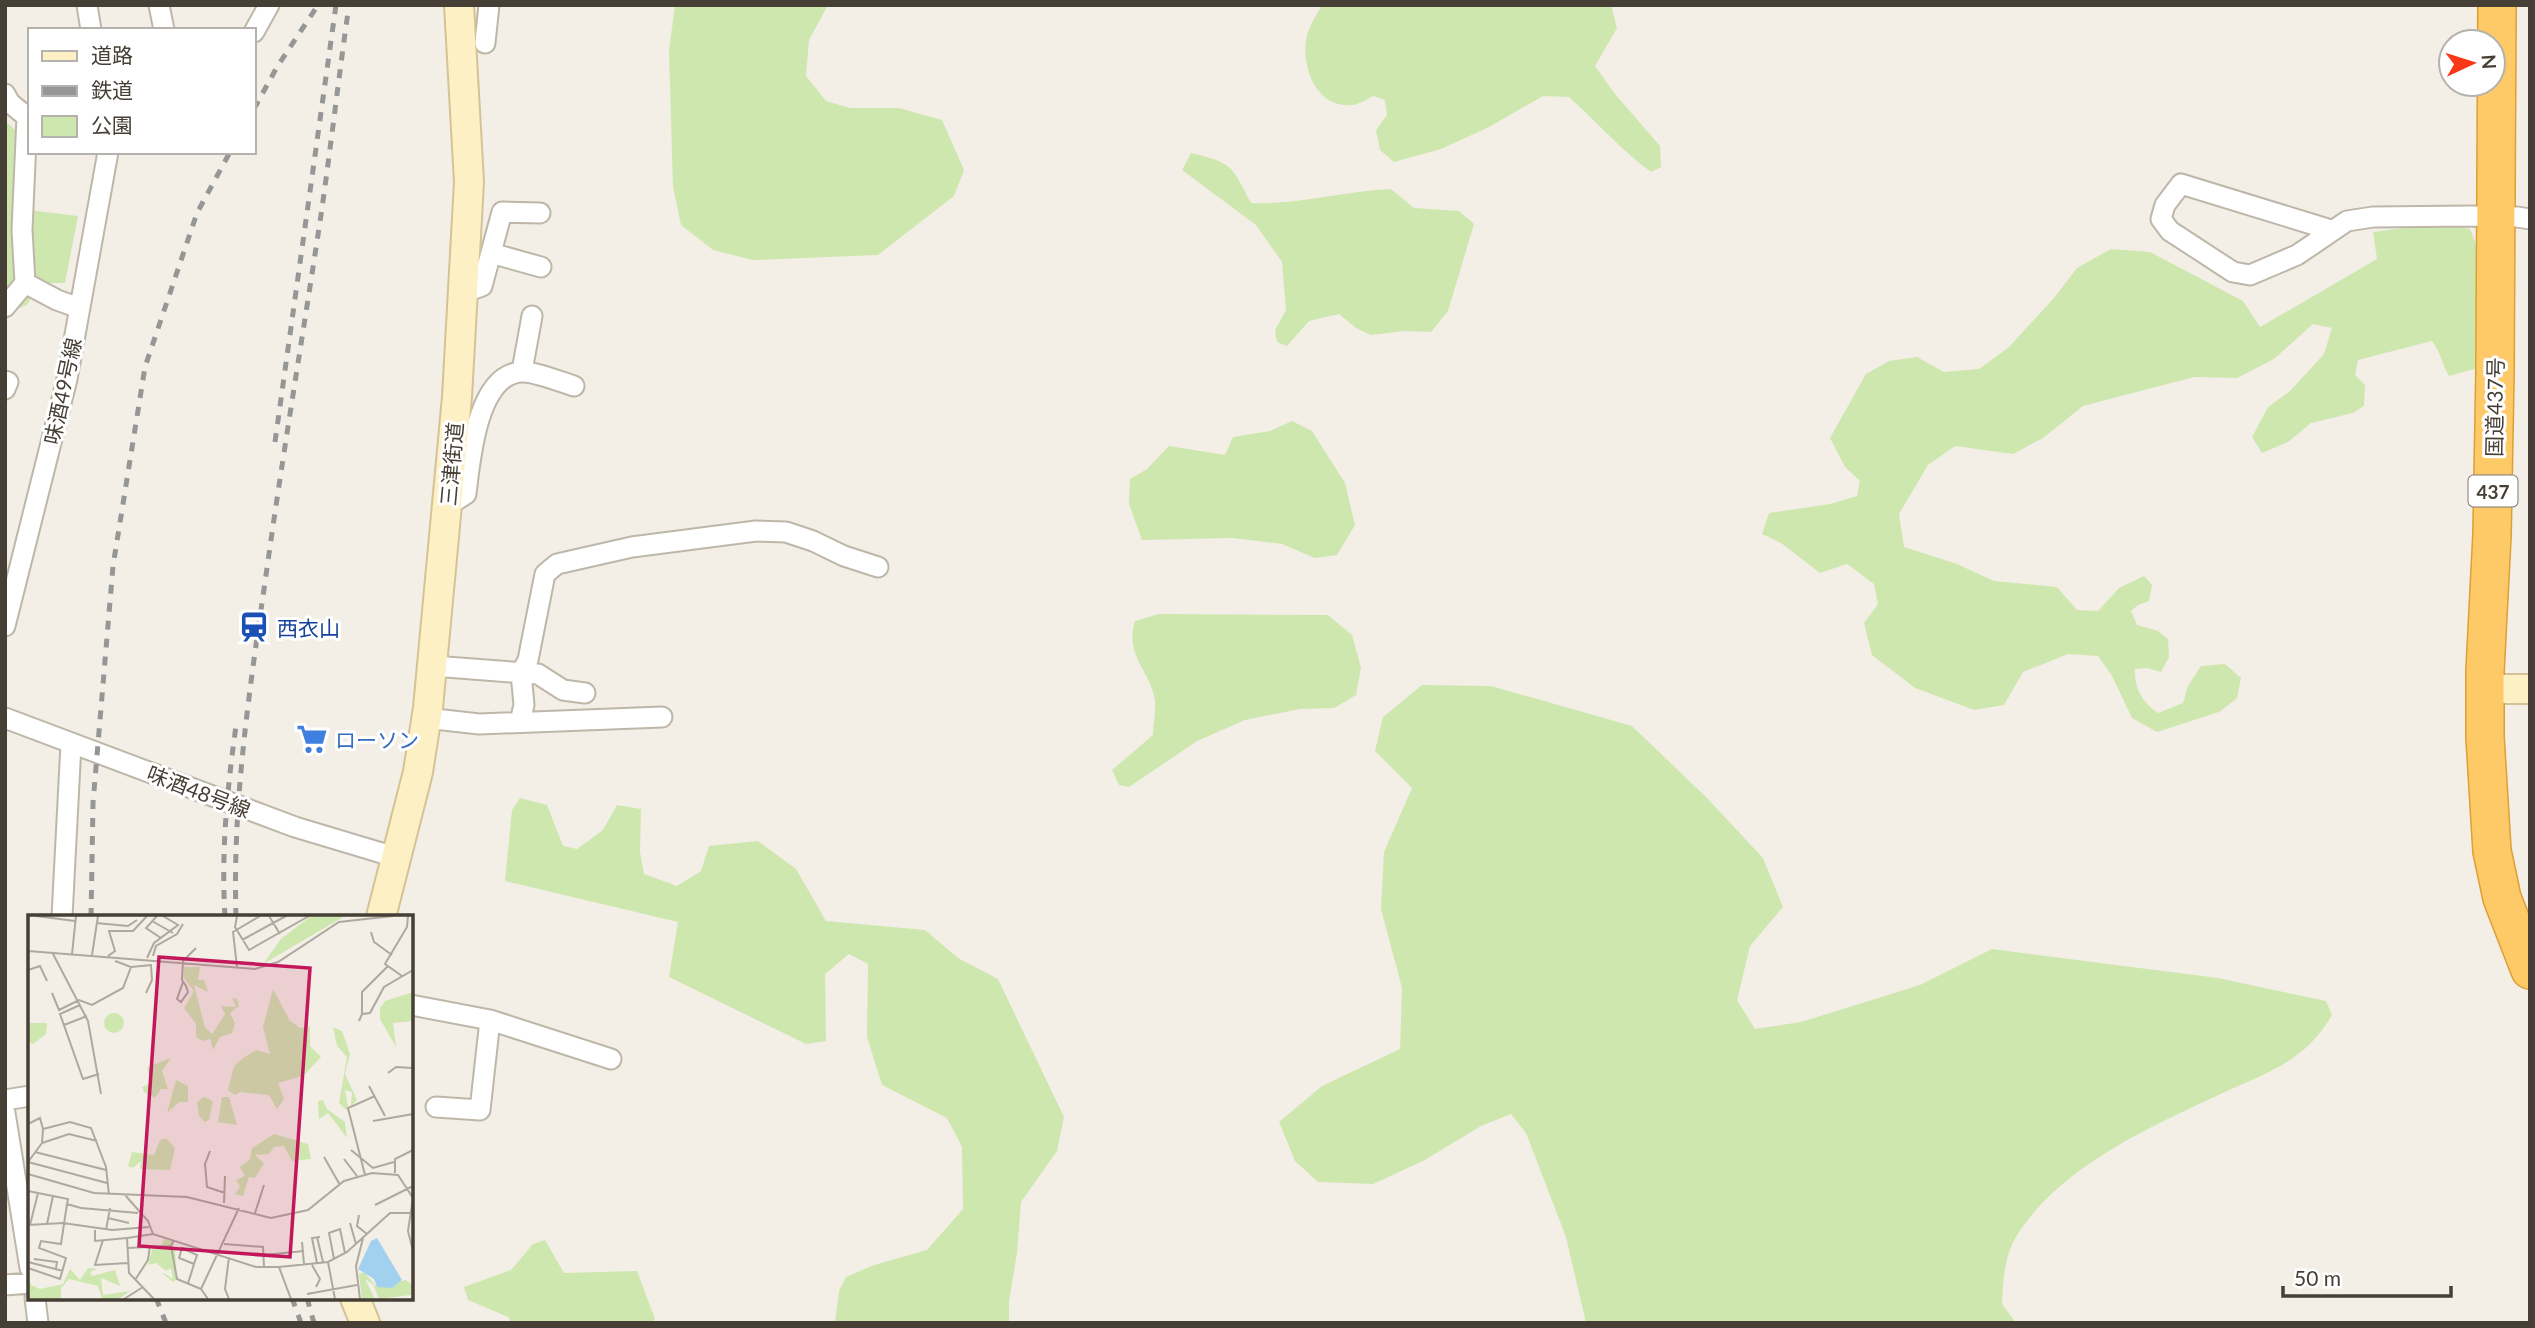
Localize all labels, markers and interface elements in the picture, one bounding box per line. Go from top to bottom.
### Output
legend [28,28,256,154]
north arrow [2437,28,2507,98]
text: 道路 [91,42,133,67]
text: N [2477,54,2501,70]
text: 鉄道 [91,77,133,102]
text: 公園 [91,112,133,137]
street label: 味酒49号線 [39,335,85,447]
street label: 国道437号 [2481,357,2507,457]
street label: 三津街道 [435,421,467,507]
road number: 437 [2468,476,2518,506]
station icon: 西衣山 [237,610,271,644]
place label: 西衣山 [277,615,340,640]
supermarket icon: ローソン [295,722,329,756]
place label: ローソン [335,727,419,752]
street label: 味酒48号線 [144,760,254,822]
inset map [28,915,413,1300]
scale bar [2283,1254,2451,1298]
text: 50 m [2294,1265,2341,1290]

